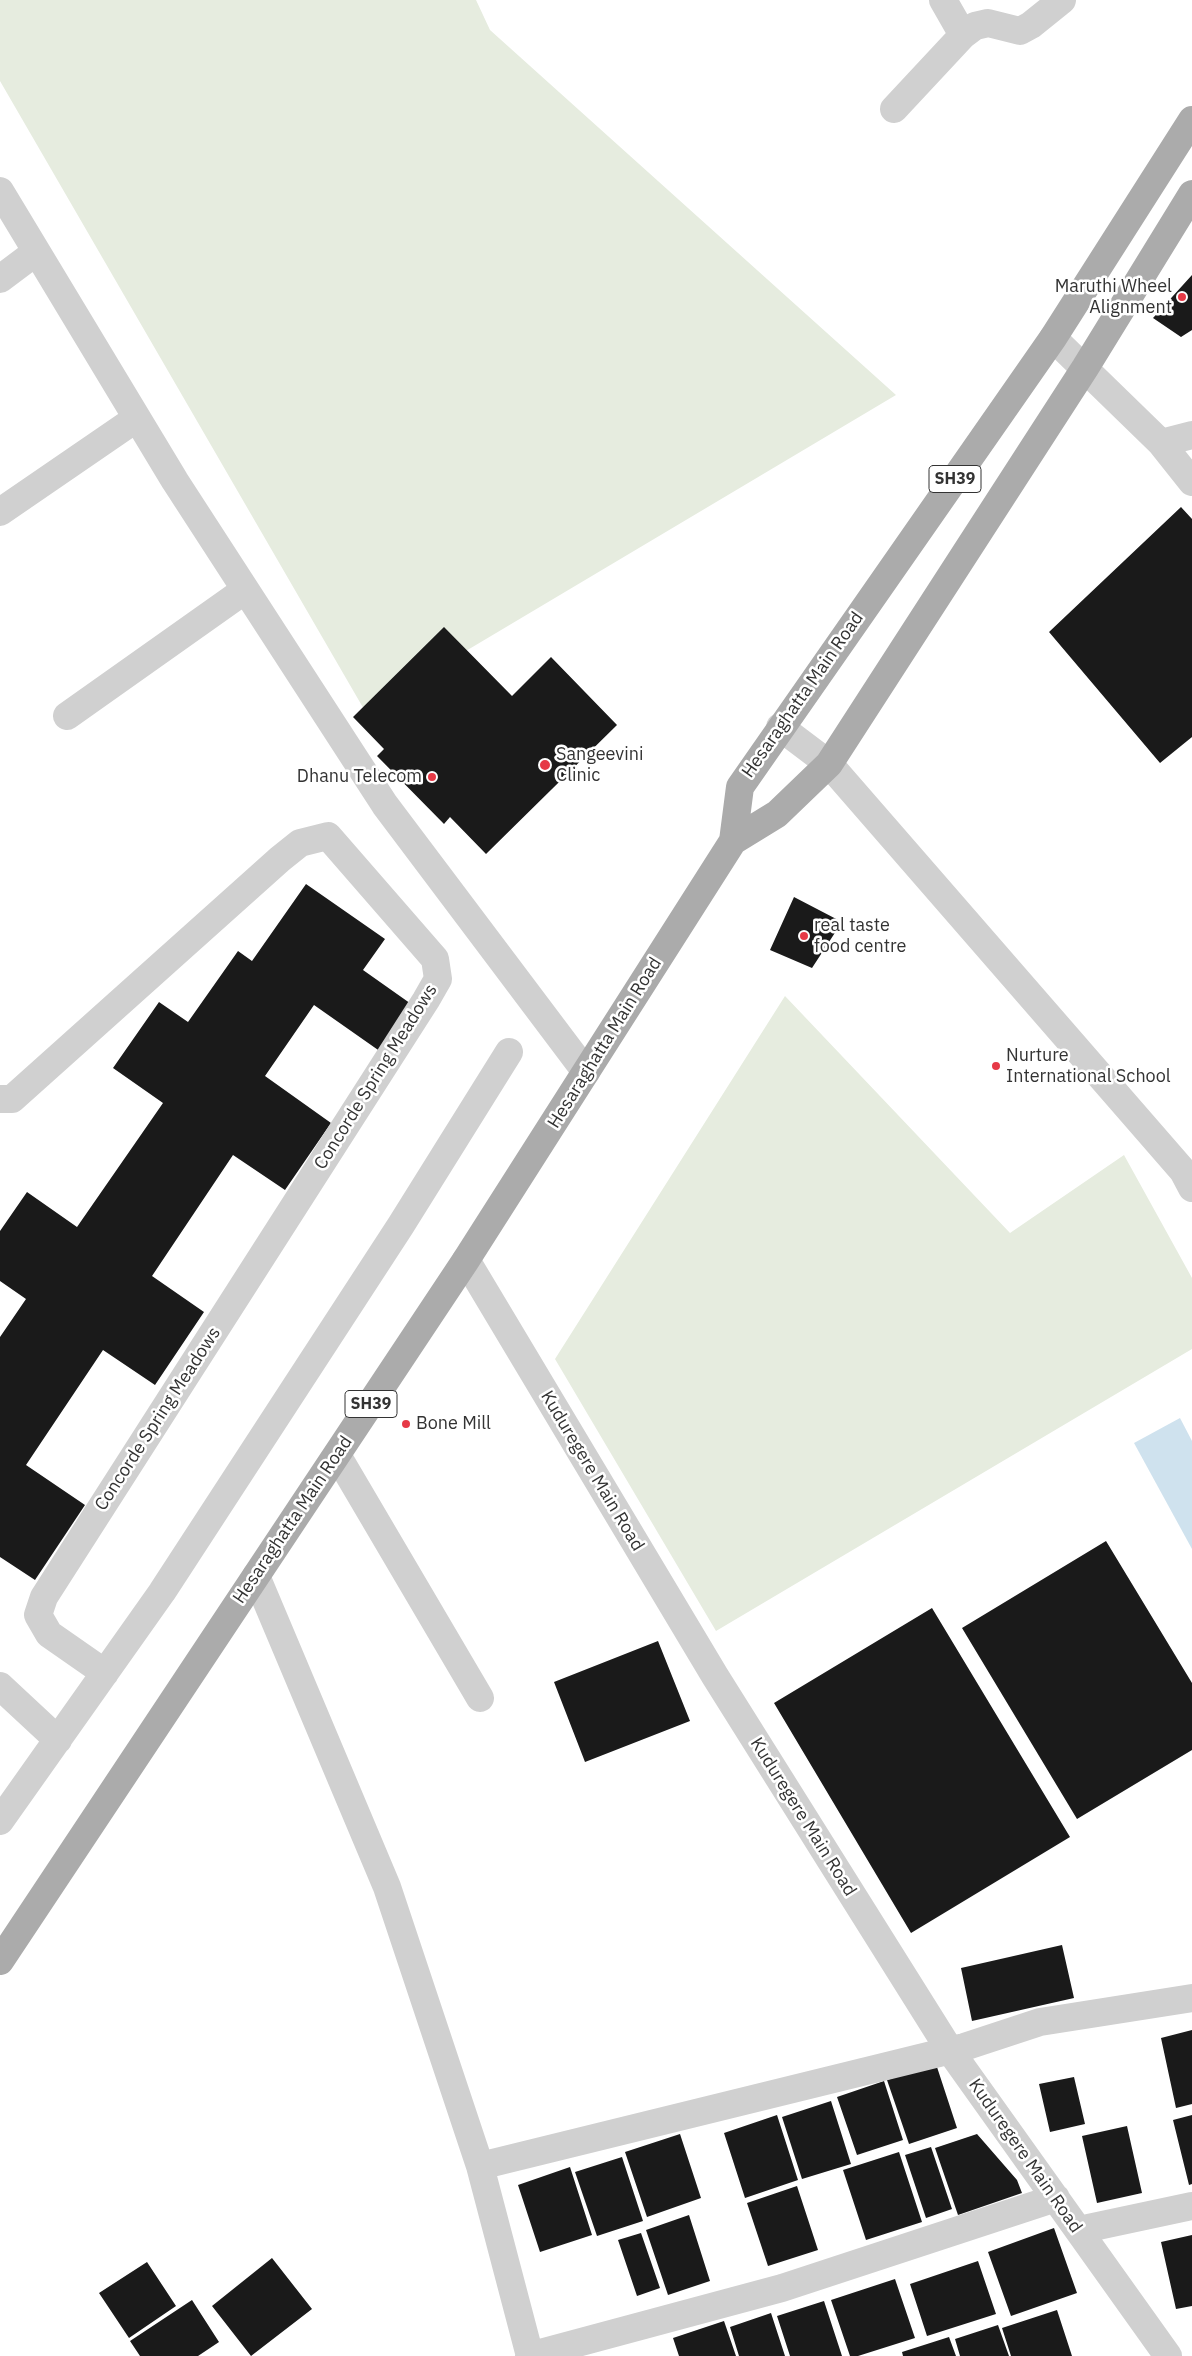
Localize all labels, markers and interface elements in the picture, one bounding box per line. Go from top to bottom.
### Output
place label: Maruthi Wheel Alignment [1055,276,1172,318]
marker: Maruthi Wheel Alignment [1176,291,1188,303]
road number: SH39 [929,466,981,492]
street label: Hesaraghatta Main Road [738,608,868,782]
place label: Sangeevini Clinic [556,744,643,786]
marker: Sangeevini Clinic [538,758,552,772]
place label: Dhanu Telecom [297,766,422,788]
marker: Dhanu Telecom [426,771,438,783]
place label: real taste food centre [814,915,906,958]
marker: real taste food centre [798,930,810,942]
street label: Hesaraghatta Main Road [544,954,666,1132]
street label: Concorde Spring Meadows [310,980,442,1174]
place label: Nurture International School [1006,1045,1171,1088]
marker: Nurture International School [990,1060,1002,1072]
street label: Concorde Spring Meadows [90,1323,226,1515]
street label: Kuduregere Main Road [536,1387,648,1555]
road number: SH39 [345,1390,397,1418]
place label: Bone Mill [416,1413,491,1435]
marker: Bone Mill [400,1418,412,1430]
street label: Hesaraghatta Main Road [229,1432,357,1608]
street label: Kuduregere Main Road [745,1734,861,1900]
street label: Kuduregere Main Road [964,2075,1086,2237]

